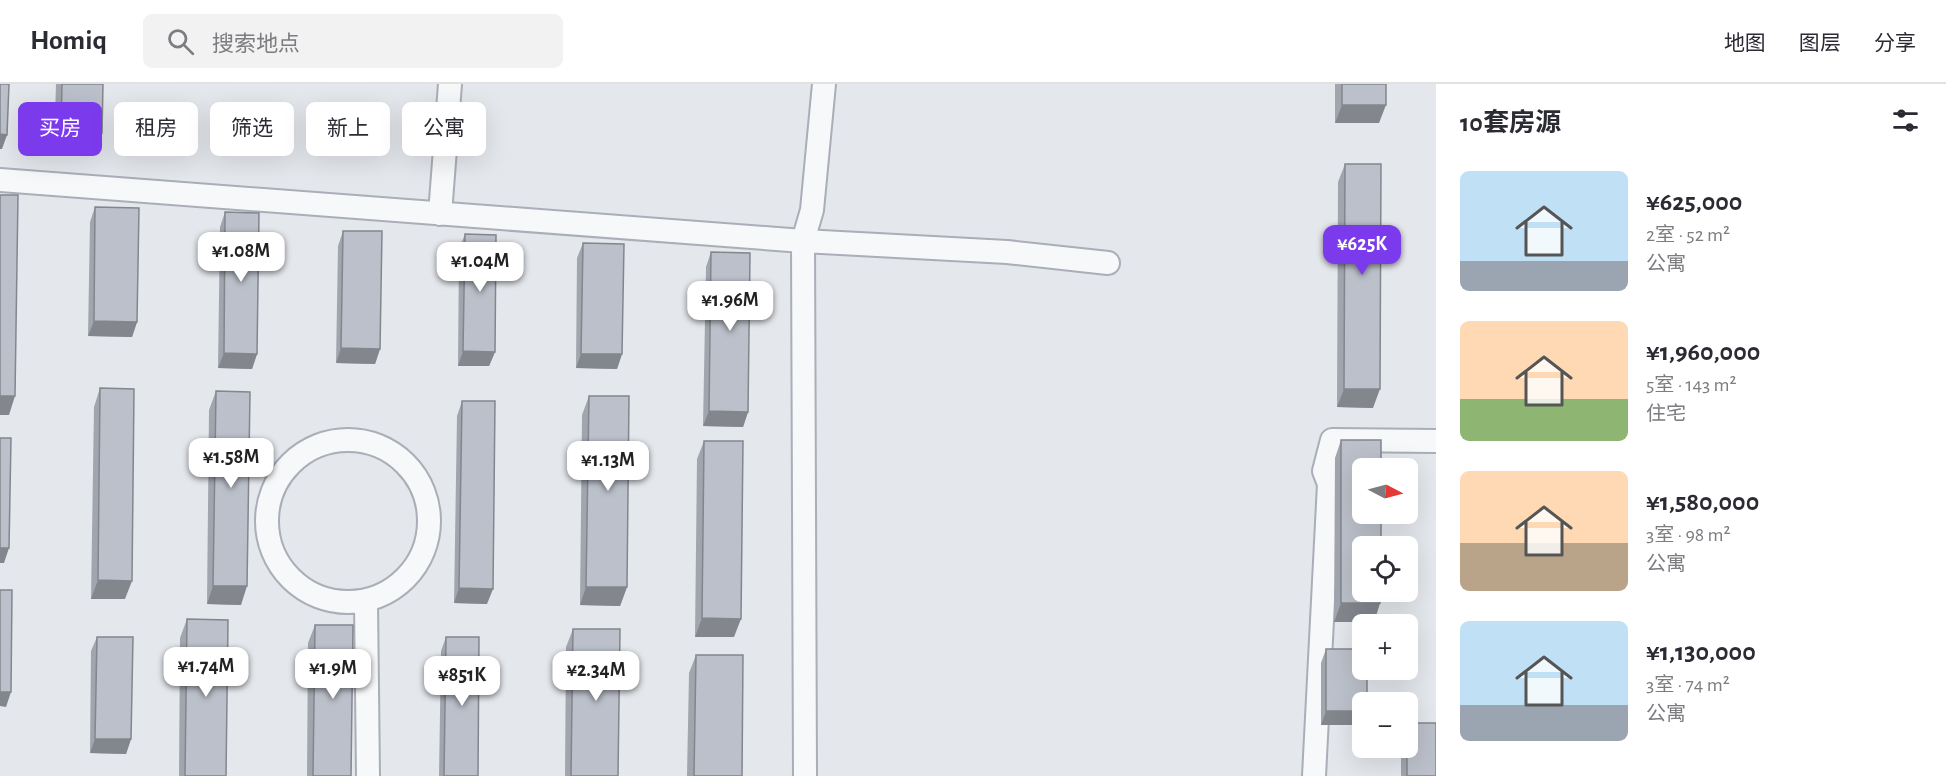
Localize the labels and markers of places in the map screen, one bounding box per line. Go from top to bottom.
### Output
pin: ¥625K [1320,225,1404,276]
pin: ¥1.08M [192,232,290,283]
pin: ¥1.04M [431,242,529,293]
pin: ¥1.96M [681,281,779,332]
pin: ¥1.58M [182,438,280,489]
pin: ¥1.13M [559,441,657,492]
pin: ¥1.74M [157,647,255,698]
pin: ¥1.9M [291,649,375,700]
pin: ¥2.34M [547,651,645,702]
pin: ¥851K [420,656,504,707]

